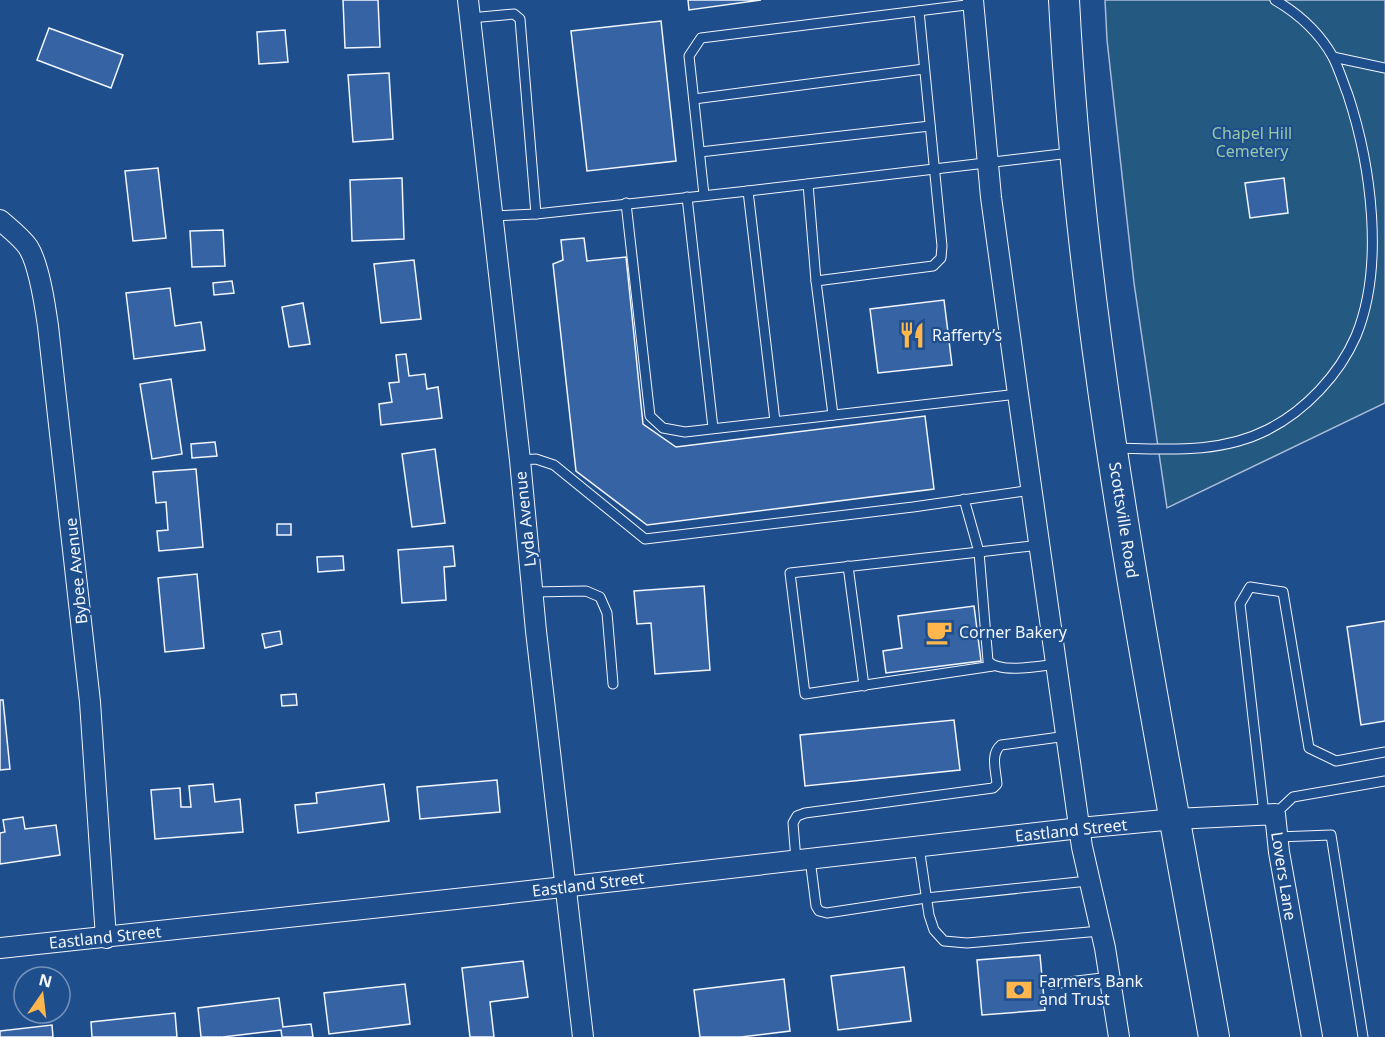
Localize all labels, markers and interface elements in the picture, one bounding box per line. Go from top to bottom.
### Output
park label: Chapel Hill Cemetery [1212,122,1292,162]
restaurant icon: Rafferty’s [897,320,927,350]
place label: Rafferty’s [932,324,1002,346]
street label: Scottsville Road [1104,460,1144,580]
street label: Lyda Avenue [509,470,541,568]
street label: Bybee Avenue [59,517,93,625]
cafe icon: Corner Bakery [924,617,954,647]
place label: Corner Bakery [959,621,1068,643]
street label: Eastland Street [1014,813,1129,847]
street label: Lovers Lane [1266,830,1302,922]
street label: Eastland Street [531,866,646,902]
street label: Eastland Street [48,920,163,954]
north arrow [12,965,72,1025]
text: N [37,968,55,993]
place label: Farmers Bank and Trust [1039,970,1144,1010]
bank icon: Farmers Bank and Trust [1004,975,1034,1005]

